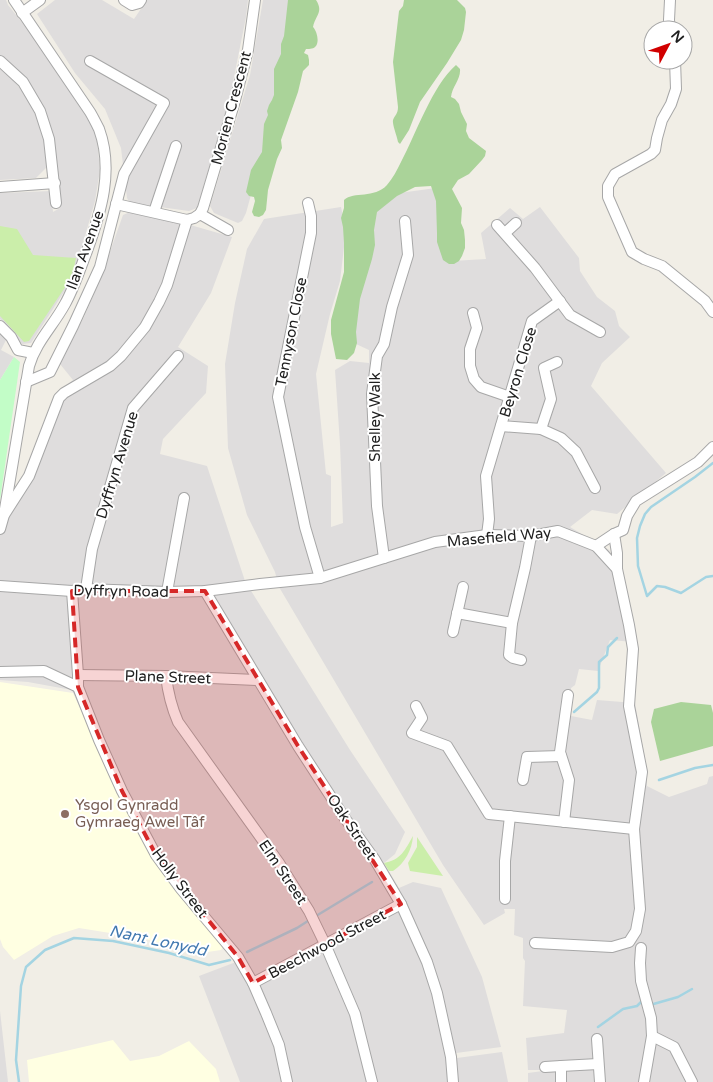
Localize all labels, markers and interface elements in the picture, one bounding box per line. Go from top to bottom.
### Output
north arrow [643,20,693,70]
text: N [667,27,688,47]
street label: Morien Crescent [207,49,255,167]
street label: Ilan Avenue [62,208,108,292]
street label: Tennyson Close [272,276,310,388]
street label: Beyron Close [496,325,540,419]
street label: Shelley Walk [366,372,384,462]
street label: Dyffryn Avenue [92,409,142,521]
street label: Masefield Way [446,523,552,551]
street label: Dyffryn Road [73,581,169,601]
street label: Plane Street [124,666,212,688]
street label: Oak Street [323,791,381,864]
place label: Ysgol Gynradd Gymraeg Awel Tâf [75,796,205,831]
marker: Ysgol Gynradd Gymraeg Awel Tâf [59,808,71,820]
street label: Elm Street [255,836,311,908]
street label: Holly Street [148,845,212,922]
street label: Beechwood Street [265,905,389,983]
water label: Nant Lonydd [108,921,210,961]

